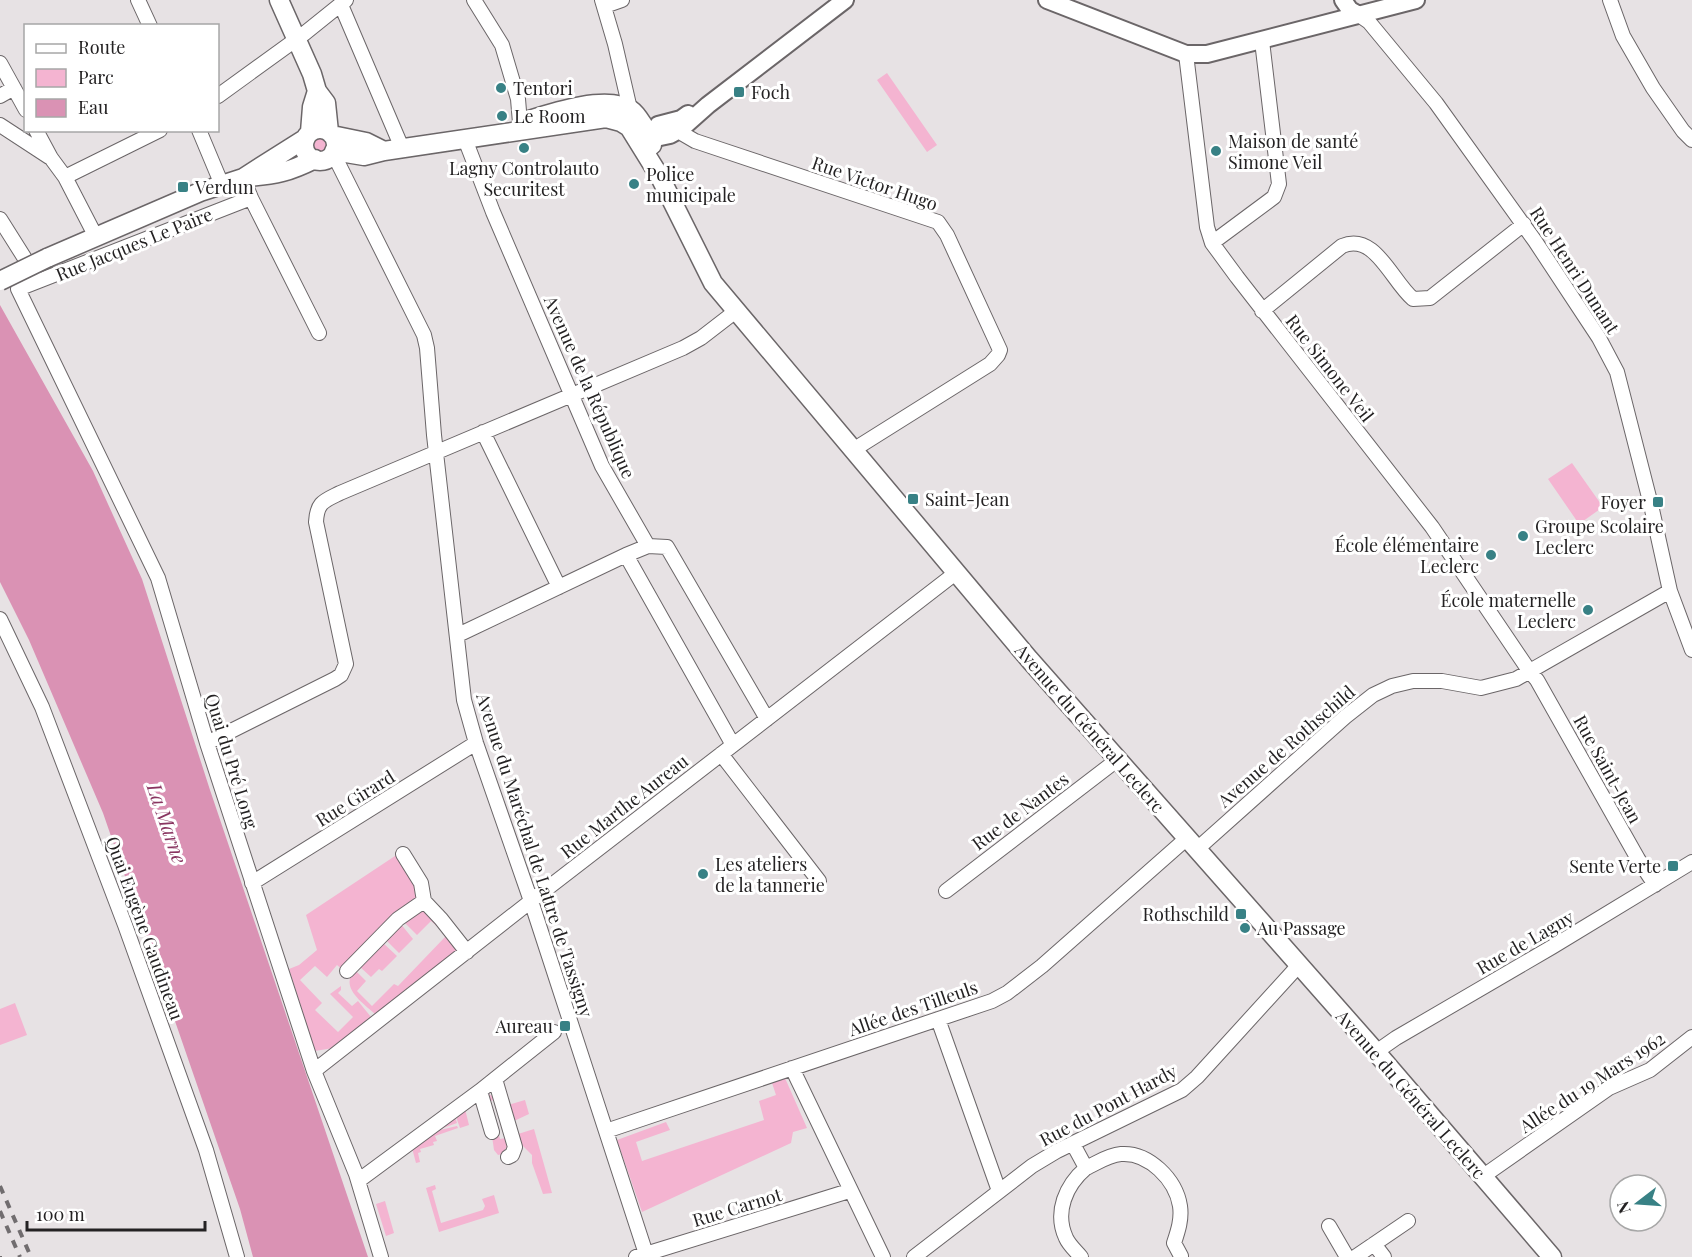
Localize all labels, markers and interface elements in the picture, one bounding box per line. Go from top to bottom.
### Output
legend [24,24,219,132]
text: Route [78,35,125,59]
text: Parc [78,65,114,89]
place label: Tentori [513,76,573,100]
place label: Foch [751,80,790,104]
marker: Tentori [494,81,508,95]
marker: Foch [732,85,746,99]
text: Eau [78,95,109,119]
place label: Le Room [514,104,586,128]
marker: Le Room [495,109,509,123]
place label: Maison de santé Simone Veil [1228,129,1358,174]
marker: Lagny Controlauto Securitest [517,141,531,155]
marker: Maison de santé Simone Veil [1209,144,1223,158]
street label: Rue Victor Hugo [809,150,941,216]
place label: Lagny Controlauto Securitest [449,156,599,201]
place label: Police municipale [646,162,736,207]
place label: Verdun [194,175,254,199]
marker: Police municipale [627,177,641,191]
marker: Verdun [176,180,190,194]
street label: Rue Jacques Le Paire [52,202,216,286]
street label: Rue Henri Dunant [1525,202,1625,339]
street label: Avenue de la République [538,291,641,482]
street label: Rue Simone Veil [1281,309,1379,427]
place label: Saint-Jean [925,487,1010,511]
place label: Foyer [1600,490,1646,514]
marker: Saint-Jean [906,492,920,506]
marker: Foyer [1651,495,1665,509]
place label: Groupe Scolaire Leclerc [1535,514,1664,559]
marker: Groupe Scolaire Leclerc [1516,529,1530,543]
place label: École élémentaire Leclerc [1335,533,1479,578]
marker: École élémentaire Leclerc [1484,548,1498,562]
place label: École maternelle Leclerc [1441,588,1576,633]
marker: École maternelle Leclerc [1581,603,1595,617]
street label: Avenue du Général Leclerc [1009,638,1170,818]
street label: Avenue de Rothschild [1212,679,1360,813]
street label: Avenue du Maréchal de Lattre de Tassigny [471,689,599,1020]
street label: Quai du Pré Long [200,690,264,832]
street label: Rue Saint-Jean [1568,711,1648,828]
street label: Rue Marthe Aureau [555,748,693,863]
street label: Rue Girard [311,764,399,832]
street label: Rue de Nantes [967,767,1073,855]
water label: La Marne [141,778,194,867]
street label: Quai Eugène Gaudineau [101,833,190,1024]
place label: Les ateliers de la tannerie [715,852,825,897]
place label: Sente Verte [1569,854,1661,878]
marker: Sente Verte [1666,859,1680,873]
marker: Les ateliers de la tannerie [696,867,710,881]
place label: Rothschild [1142,902,1230,926]
street label: Rue de Lagny [1472,904,1578,980]
marker: Rothschild [1234,907,1248,921]
place label: Au Passage [1256,916,1346,940]
marker: Au Passage [1238,921,1252,935]
street label: Allée des Tilleuls [844,975,981,1042]
street label: Avenue du Général Leclerc [1330,1004,1491,1184]
place label: Aureau [495,1014,554,1038]
marker: Aureau [558,1019,572,1033]
street label: Allée du 19 Mars 1962 [1514,1026,1669,1139]
street label: Rue du Pont Hardy [1035,1059,1181,1151]
north arrow [1608,1173,1668,1233]
street label: Rue Carnot [689,1182,785,1232]
scale bar [27,1194,206,1232]
text: N [1611,1199,1635,1216]
text: 100 m [36,1202,85,1226]

